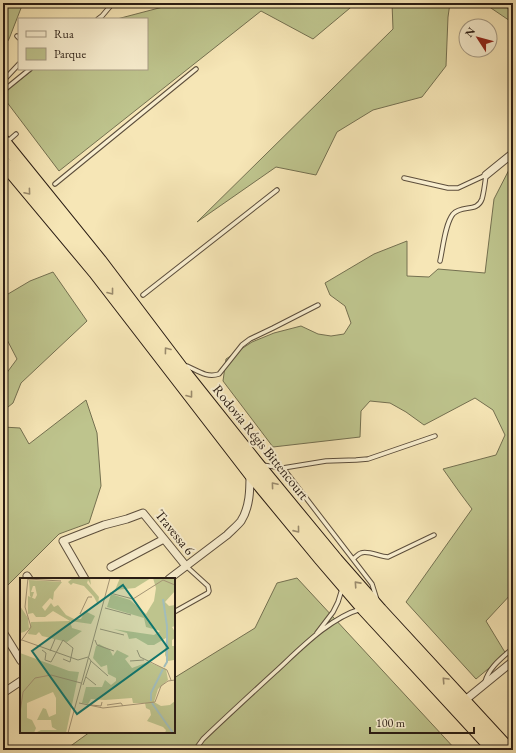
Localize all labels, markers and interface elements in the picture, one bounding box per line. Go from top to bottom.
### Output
legend [18,18,148,70]
north arrow [458,18,498,58]
text: N [462,24,478,40]
text: Rua [54,26,74,42]
text: Parque [54,46,86,62]
one-way arrow [24,187,31,195]
one-way arrow [106,288,113,295]
one-way arrow [165,347,172,354]
street label: Rodovia Régis Bittencourt [209,381,313,504]
one-way arrow [186,391,193,398]
one-way arrow [271,482,278,489]
street label: Travessa 6 [151,506,199,559]
one-way arrow [293,525,300,532]
inset map [20,578,175,733]
one-way arrow [355,582,362,589]
one-way arrow [442,677,450,685]
scale bar [370,709,474,735]
text: 100 m [376,715,406,731]

